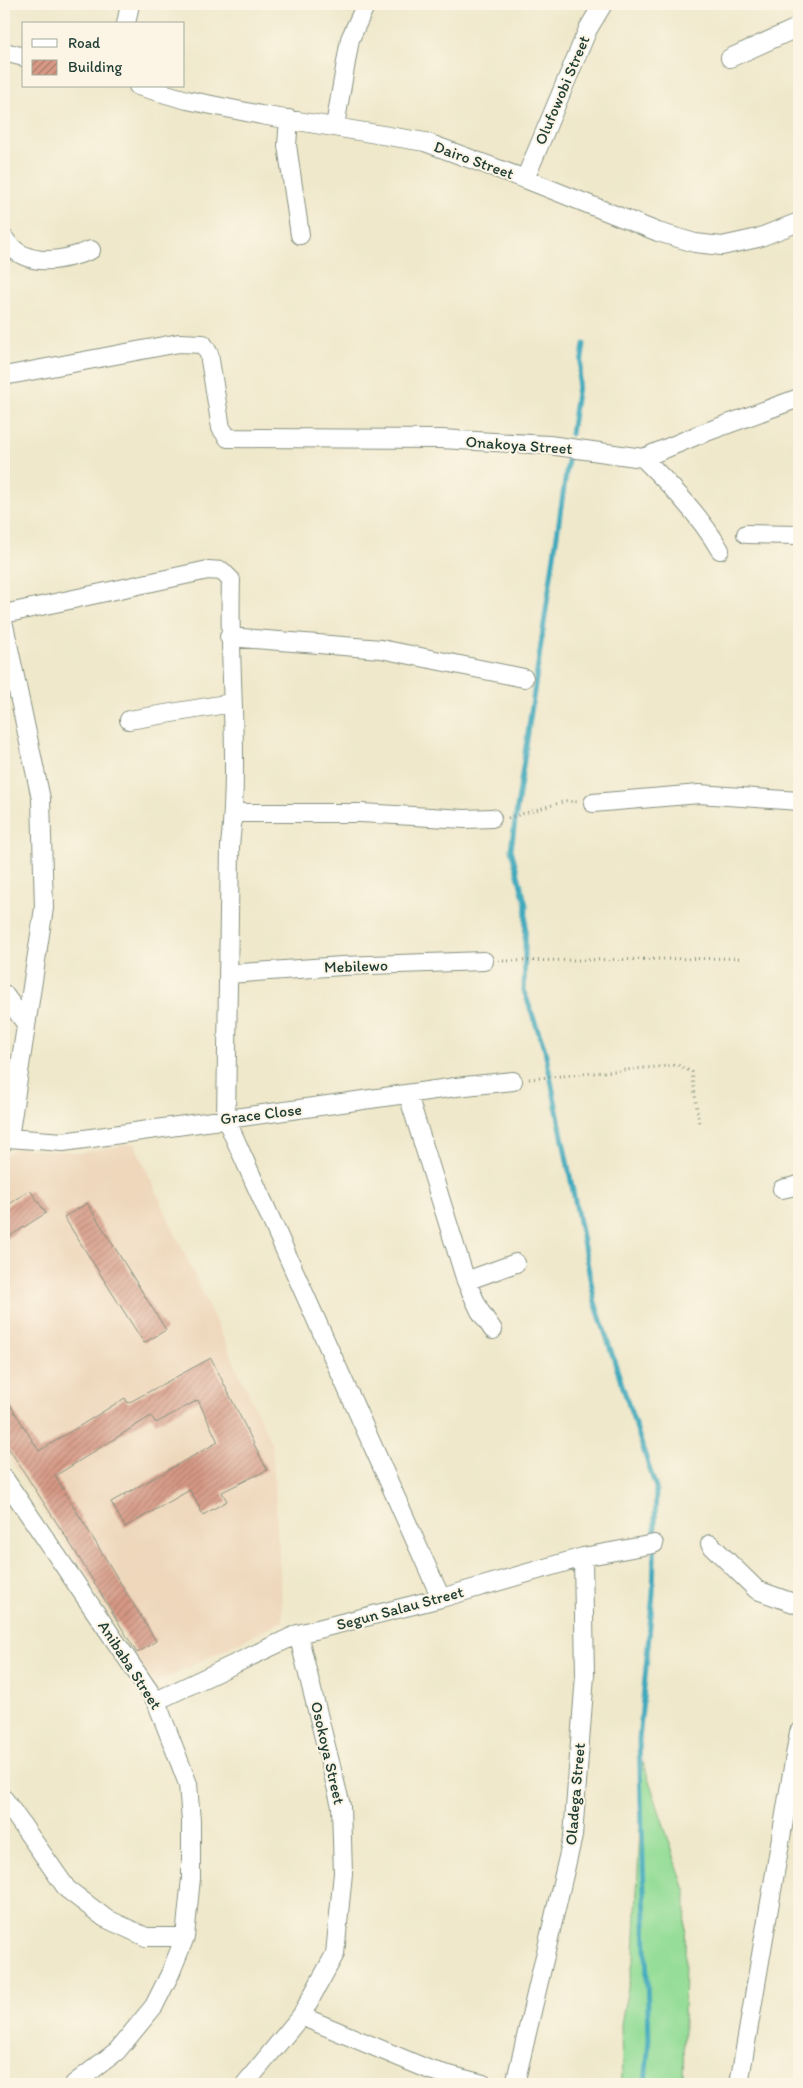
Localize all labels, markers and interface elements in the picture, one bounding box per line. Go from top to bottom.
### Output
legend [22,22,185,88]
street label: Olufowobi Street [530,33,594,147]
text: Road [68,34,101,52]
text: Building [68,58,122,76]
street label: Dairo Street [431,137,517,183]
street label: Onakoya Street [465,432,573,458]
street label: Mebilewo [324,955,388,977]
street label: Grace Close [219,1100,303,1128]
street label: Segun Salau Street [334,1582,466,1634]
street label: Anibaba Street [94,1617,166,1713]
street label: Osokoya Street [307,1700,349,1806]
street label: Oladega Street [561,1742,589,1846]

